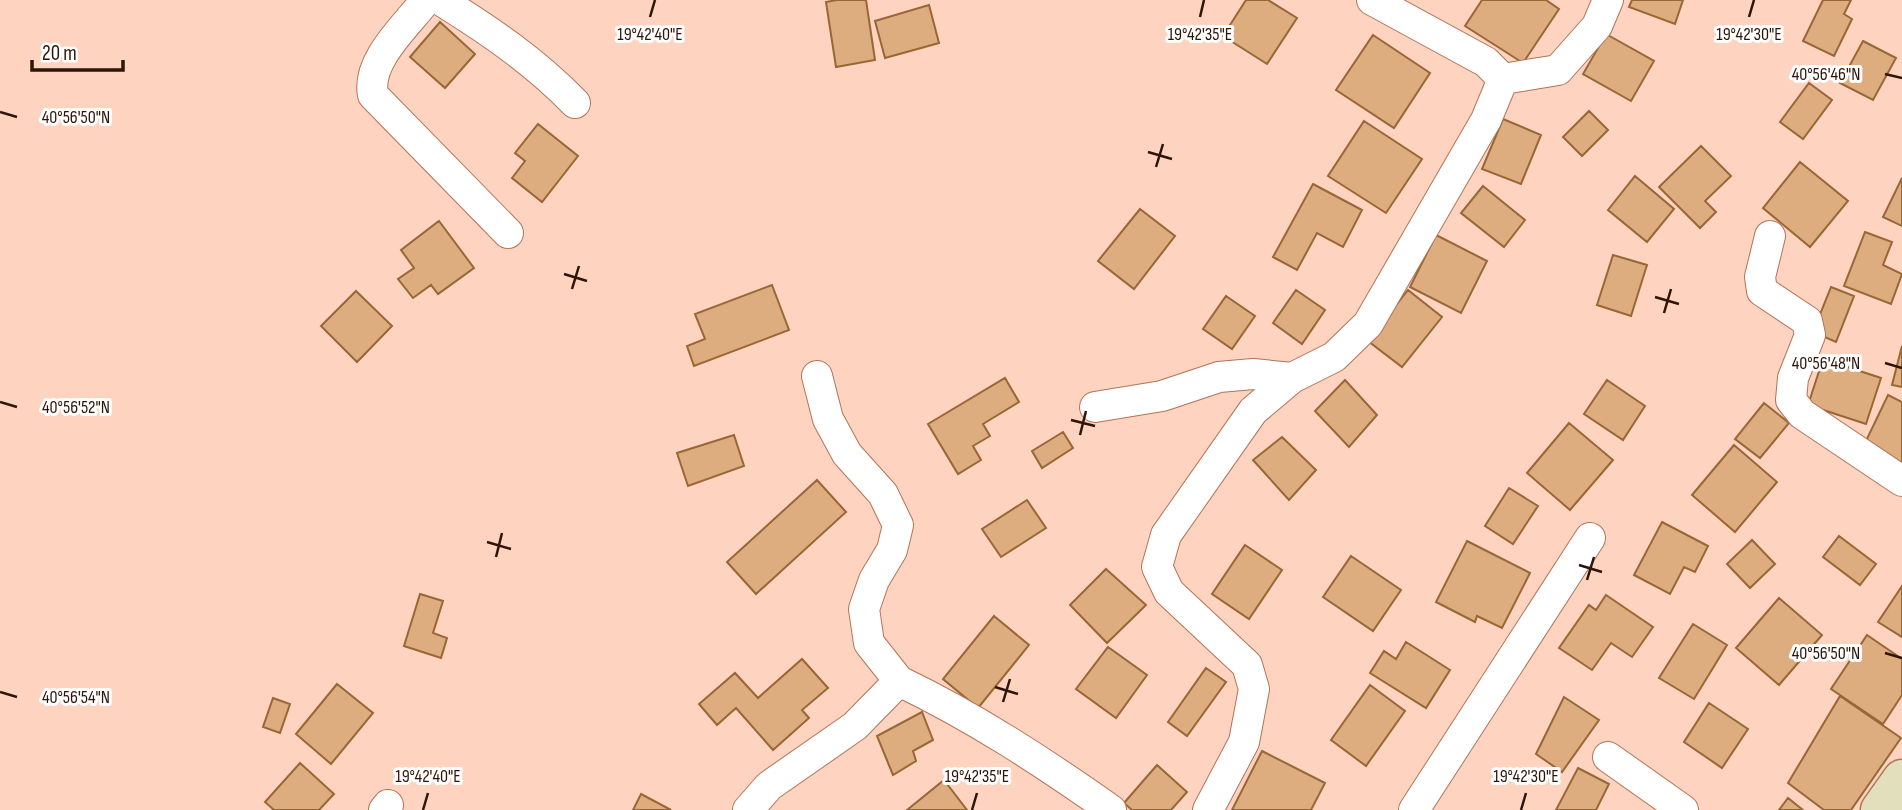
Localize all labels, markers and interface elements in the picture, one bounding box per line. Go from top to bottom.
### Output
text: 19°42'40"E [617,24,683,45]
text: 19°42'35"E [1168,24,1232,45]
text: 19°42'30"E [1716,24,1782,45]
scale bar [32,28,122,72]
text: 20 m [42,41,77,66]
text: 40°56'46"N [1792,64,1860,85]
text: 40°56'50"N [42,107,110,128]
text: 40°56'48"N [1792,353,1860,374]
text: 40°56'52"N [42,397,110,418]
text: 40°56'50"N [1792,643,1860,664]
text: 40°56'54"N [42,687,110,708]
text: 19°42'40"E [395,766,461,787]
text: 19°42'35"E [945,766,1009,787]
text: 19°42'30"E [1493,766,1559,787]

